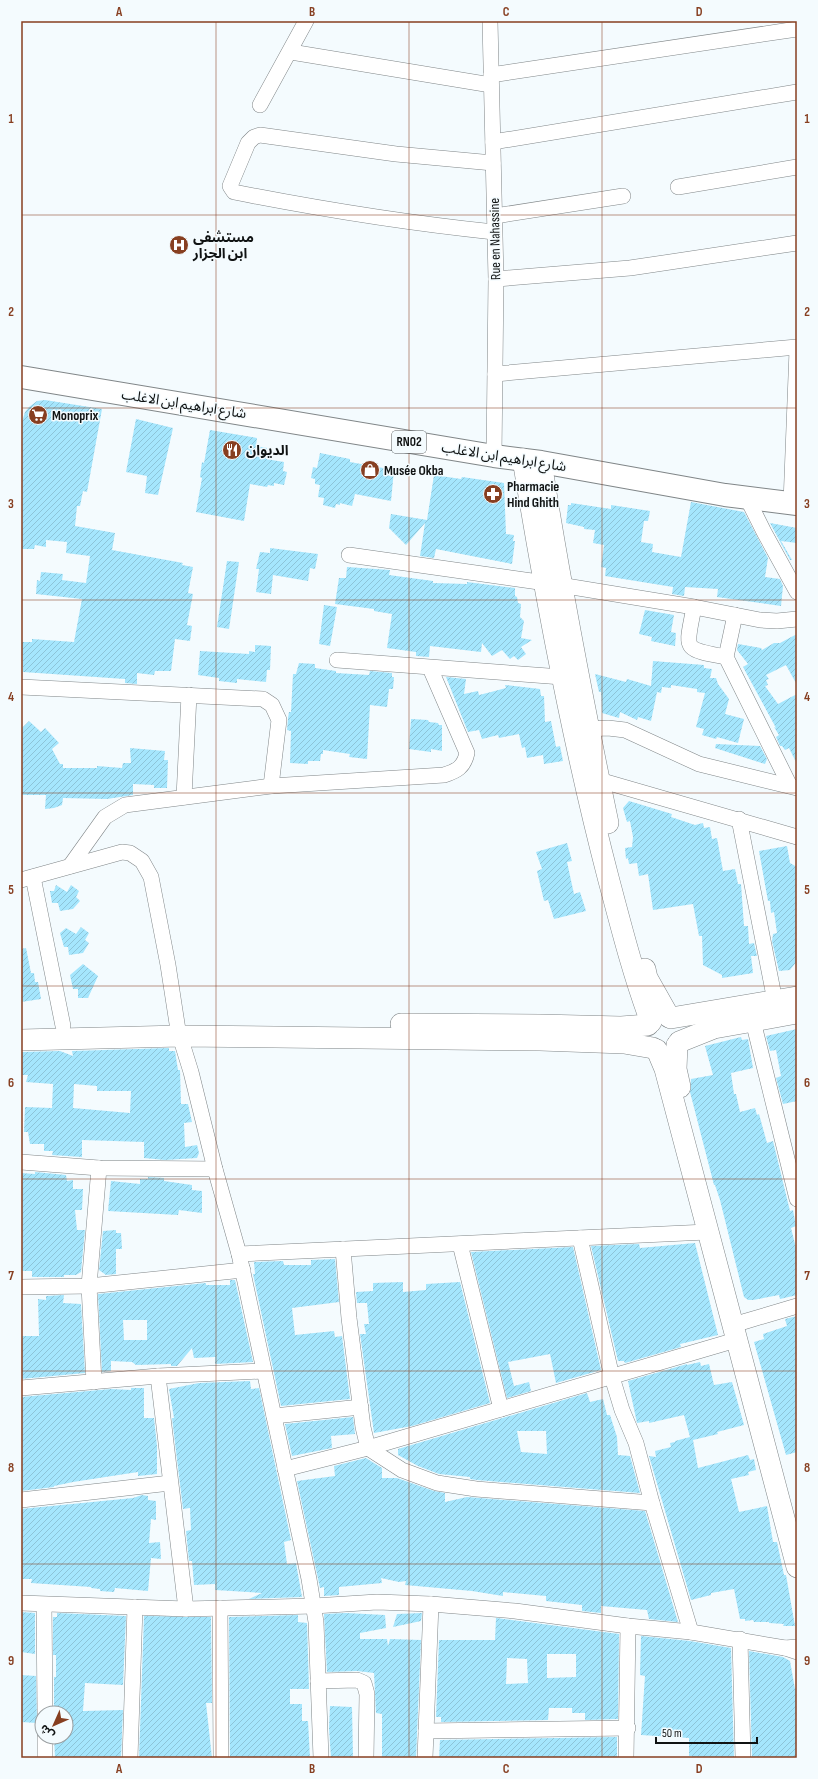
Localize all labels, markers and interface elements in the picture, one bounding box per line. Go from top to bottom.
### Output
text: A [115,4,123,20]
text: B [309,4,315,20]
text: C [503,4,510,20]
text: D [696,4,703,20]
text: 1 [8,111,14,127]
text: 1 [804,111,810,127]
street label: Rue en Nahassine [486,198,504,280]
place label: مستشفى ابن الجزار [192,229,254,262]
hospital icon: مستشفى ابن الجزار [168,234,190,256]
text: 2 [8,304,14,320]
text: 2 [804,304,810,320]
street label: شارع ابراهيم ابن الاغلب [120,386,248,424]
supermarket icon: Monoprix [27,404,49,426]
place label: Monoprix [52,407,98,424]
road number: RN02 [392,431,426,453]
restaurant icon: الديوان [221,439,243,461]
street label: شارع ابراهيم ابن الاغلب [440,439,568,477]
place label: الديوان [246,442,289,459]
shop icon: Musée Okba [359,459,381,481]
place label: Musée Okba [384,462,444,479]
place label: Pharmacie Hind Ghith [507,478,559,511]
pharmacy icon: Pharmacie Hind Ghith [482,483,504,505]
text: 3 [8,496,14,512]
text: 3 [804,496,810,512]
text: 4 [8,689,14,705]
text: 4 [804,689,810,705]
text: 5 [8,882,14,898]
text: 5 [804,882,810,898]
text: 6 [8,1075,14,1091]
text: 6 [804,1075,810,1091]
text: 7 [8,1268,14,1284]
text: 7 [804,1268,810,1284]
text: 8 [8,1460,14,1476]
text: 8 [804,1460,810,1476]
text: 9 [8,1653,14,1669]
text: 9 [804,1653,810,1669]
north arrow [34,1705,74,1745]
scale bar [656,1719,757,1745]
text: ش [37,1722,57,1742]
text: 50 m [662,1726,682,1741]
text: A [115,1761,123,1777]
text: B [309,1761,315,1777]
text: C [503,1761,510,1777]
text: D [696,1761,703,1777]

